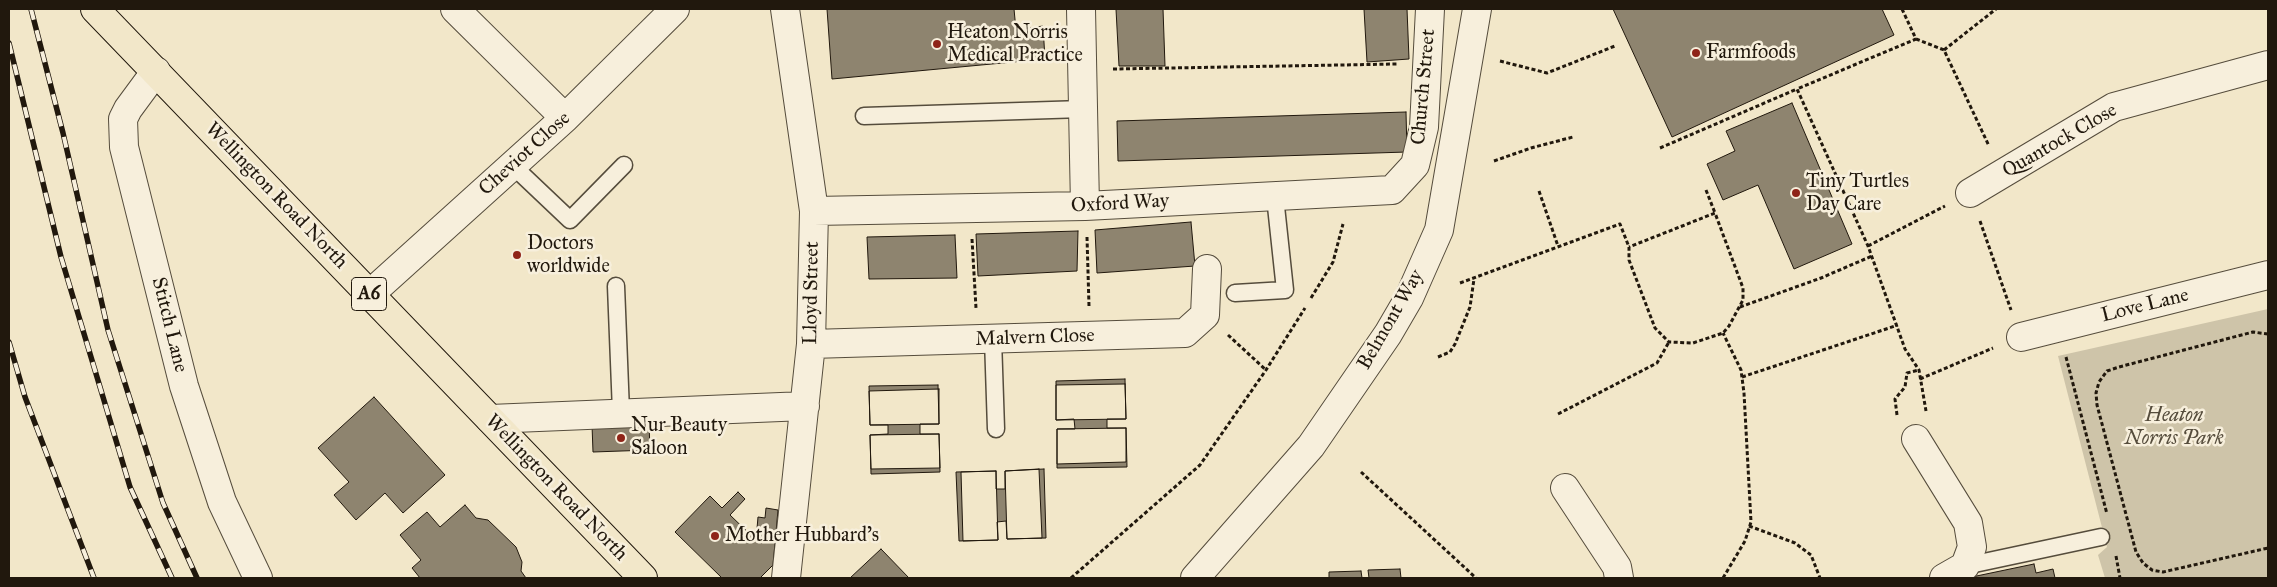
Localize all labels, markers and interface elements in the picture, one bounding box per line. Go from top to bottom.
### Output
place label: Heaton Norris Medical Practice [947,21,1083,68]
street label: Church Street [1407,28,1441,146]
marker: Heaton Norris Medical Practice [931,38,943,50]
place label: Farmfoods [1706,41,1796,65]
marker: Farmfoods [1690,47,1702,59]
street label: Quantock Close [1999,99,2121,183]
street label: Cheviot Close [474,107,576,201]
street label: Wellington Road North [200,118,352,274]
place label: Tiny Turtles Day Care [1806,170,1909,217]
marker: Tiny Turtles Day Care [1790,187,1802,199]
street label: Oxford Way [1070,189,1170,219]
place label: Doctors worldwide [527,232,610,279]
street label: Lloyd Street [799,241,825,345]
marker: Doctors worldwide [511,249,523,261]
street label: Belmont Way [1353,266,1429,374]
street label: Stitch Lane [146,275,192,375]
road number: A6 [352,278,386,310]
street label: Love Lane [2099,284,2191,328]
street label: Malvern Close [975,324,1095,352]
park label: Heaton Norris Park [2124,404,2224,451]
street label: Wellington Road North [480,410,632,566]
place label: Nur Beauty Saloon [631,414,727,461]
marker: Nur Beauty Saloon [615,432,627,444]
place label: Mother Hubbard's [725,524,879,548]
marker: Mother Hubbard's [709,530,721,542]

